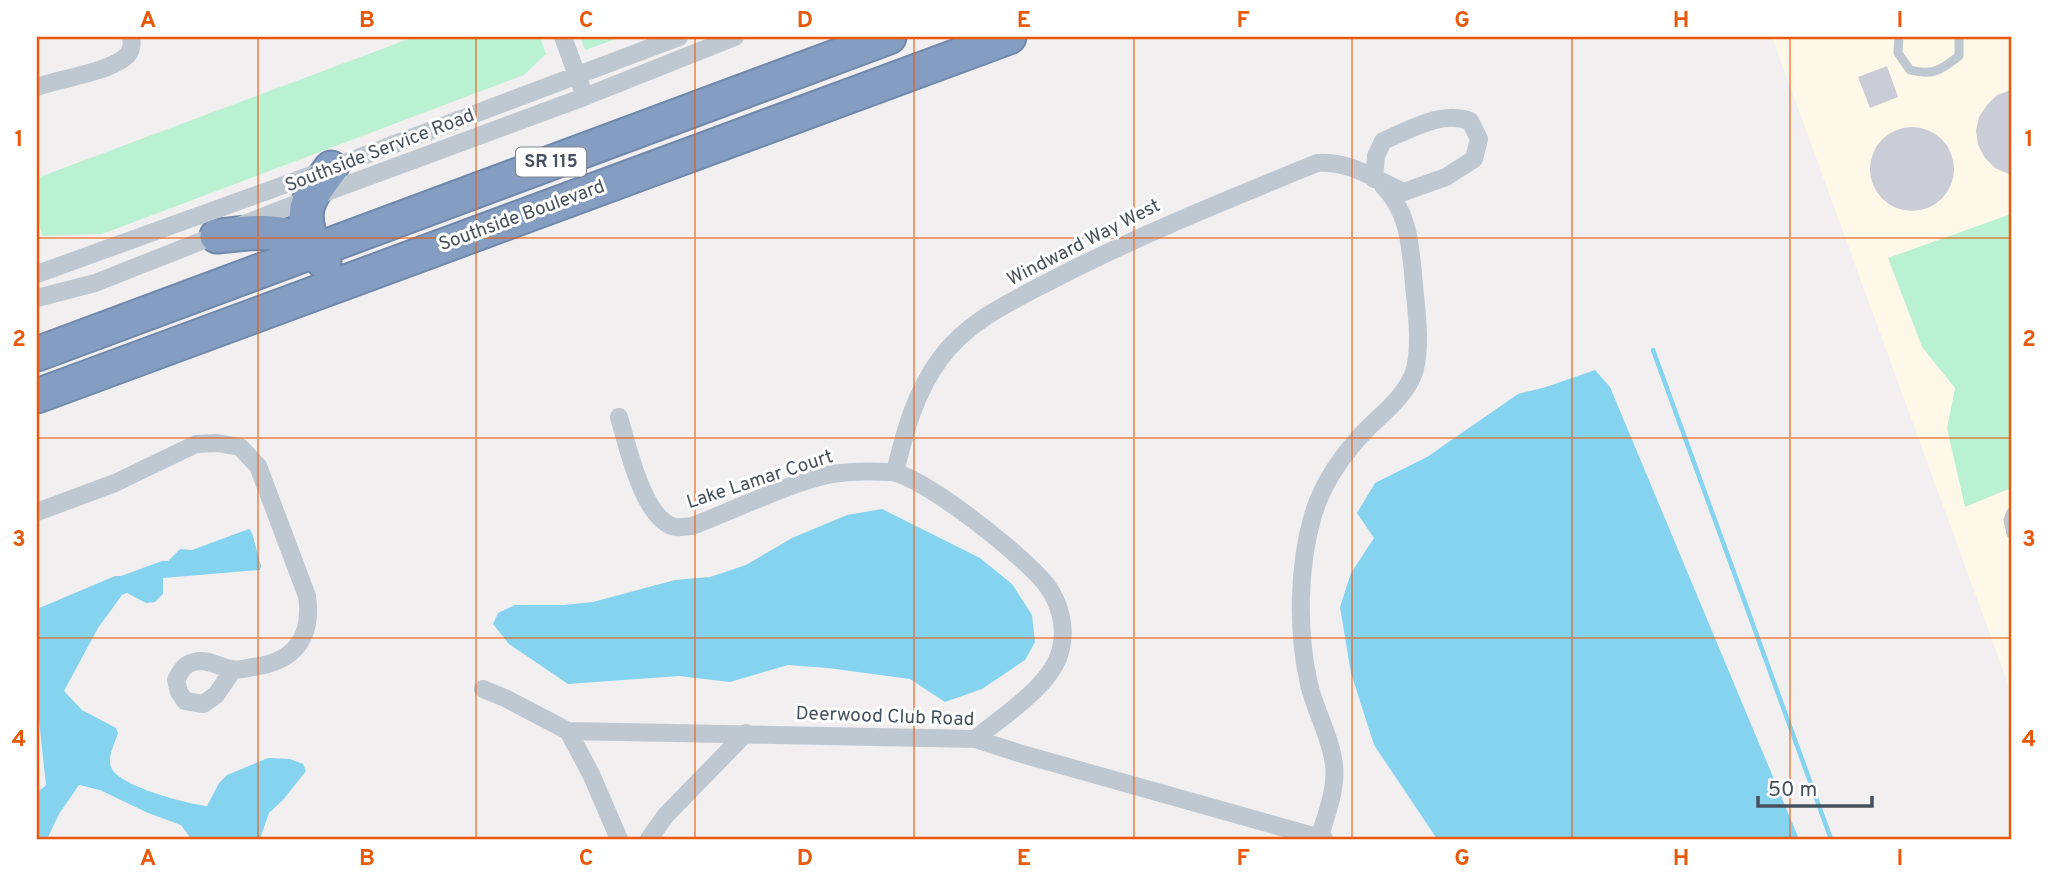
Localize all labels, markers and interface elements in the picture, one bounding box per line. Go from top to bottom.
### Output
text: A [140,7,156,36]
text: B [359,7,375,36]
text: C [579,7,593,36]
text: D [797,7,813,36]
text: E [1017,7,1031,36]
text: F [1236,7,1250,36]
text: G [1454,7,1470,36]
text: H [1673,7,1689,36]
text: I [1897,7,1903,36]
street label: Southside Service Road [282,104,478,198]
text: 1 [14,126,24,155]
text: 1 [2024,126,2034,155]
road number: SR 115 [516,148,586,176]
street label: Southside Boulevard [436,175,608,257]
street label: Windward Way West [1003,194,1165,292]
text: 2 [12,326,26,355]
text: 2 [2022,326,2036,355]
street label: Lake Lamar Court [684,445,836,515]
text: 3 [12,526,26,555]
text: 3 [2022,526,2036,555]
street label: Deerwood Club Road [795,702,975,732]
text: 4 [12,726,26,755]
text: 4 [2022,726,2036,755]
scale bar [1758,764,1871,808]
text: 50 m [1768,777,1817,804]
text: A [140,845,156,874]
text: B [359,845,375,874]
text: C [579,845,593,874]
text: D [797,845,813,874]
text: E [1017,845,1031,874]
text: F [1236,845,1250,874]
text: G [1454,845,1470,874]
text: H [1673,845,1689,874]
text: I [1897,845,1903,874]

